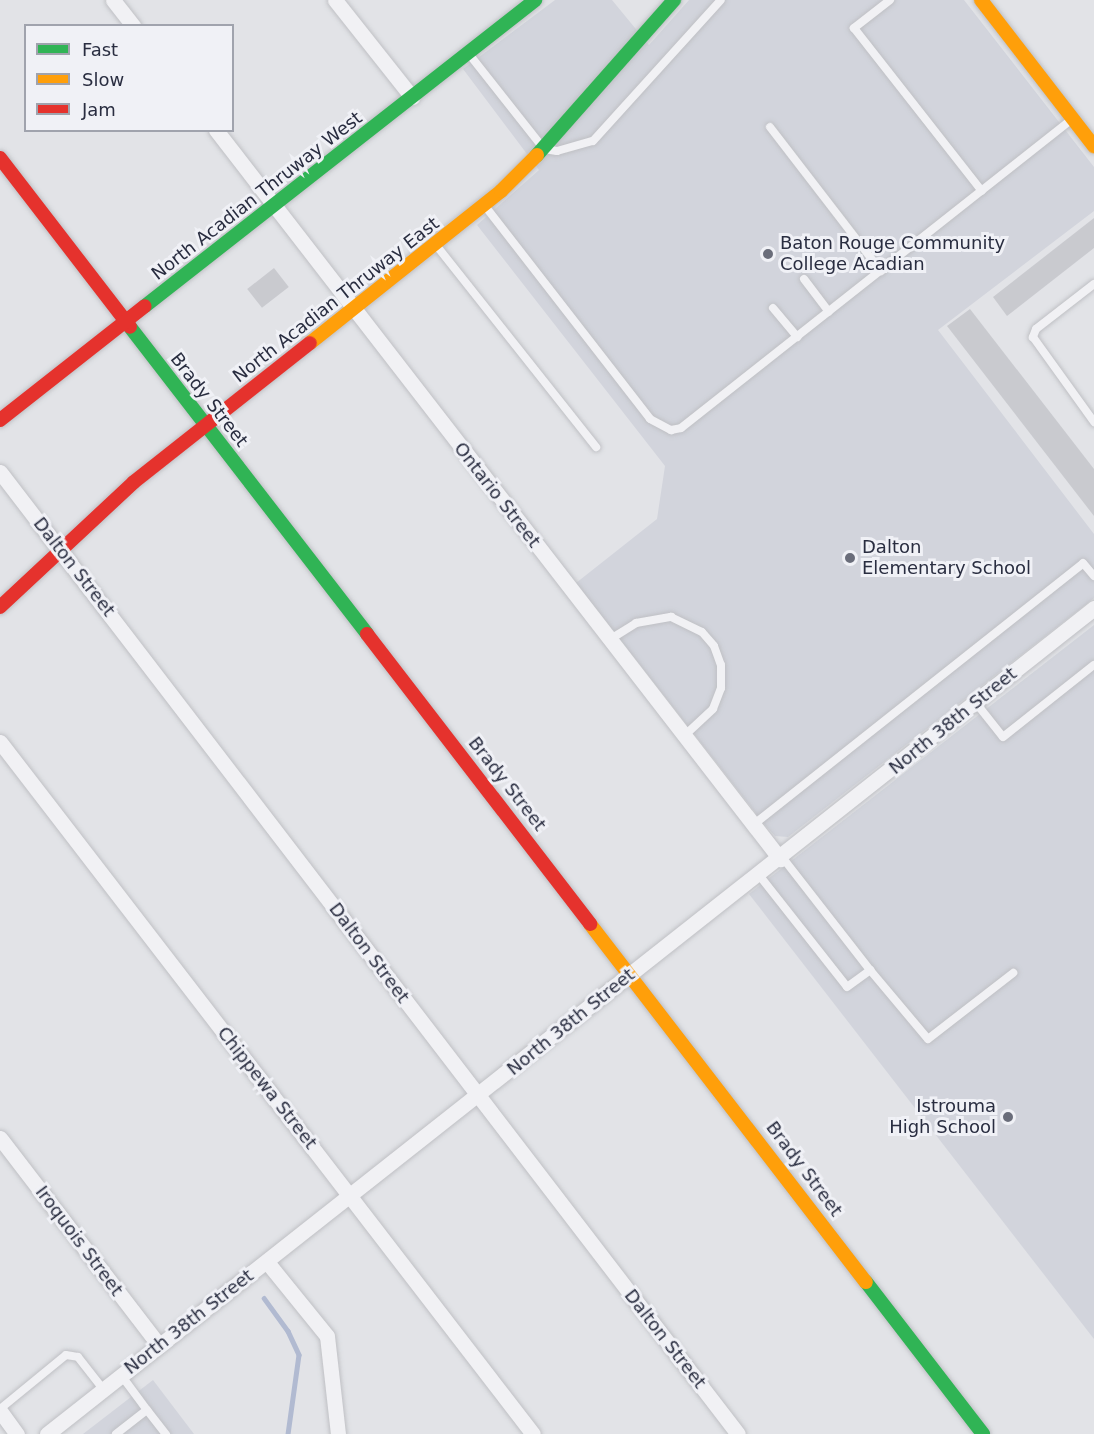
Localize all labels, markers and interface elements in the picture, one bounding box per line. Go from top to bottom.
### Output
legend [24,24,234,132]
text: Fast [82,39,118,60]
text: Slow [82,69,124,90]
text: Jam [82,99,116,120]
street label: North Acadian Thruway West [147,107,367,285]
street label: North Acadian Thruway East [229,213,443,387]
place label: Baton Rouge Community College Acadian [780,233,1005,276]
marker: Baton Rouge Community College Acadian [761,247,775,261]
street label: Brady Street [166,349,252,451]
street label: Ontario Street [449,438,545,552]
street label: Dalton Street [29,513,119,621]
place label: Dalton Elementary School [862,537,1031,580]
marker: Dalton Elementary School [843,551,857,565]
street label: North 38th Street [885,663,1021,779]
street label: Brady Street [464,733,550,835]
street label: Dalton Street [324,899,414,1007]
street label: North 38th Street [503,964,639,1080]
street label: Chippewa Street [213,1023,321,1153]
place label: Istrouma High School [889,1096,996,1138]
marker: Istrouma High School [1001,1110,1015,1124]
street label: Brady Street [761,1117,847,1221]
street label: Iroquois Street [31,1182,127,1300]
street label: North 38th Street [120,1265,258,1379]
street label: Dalton Street [620,1285,710,1393]

